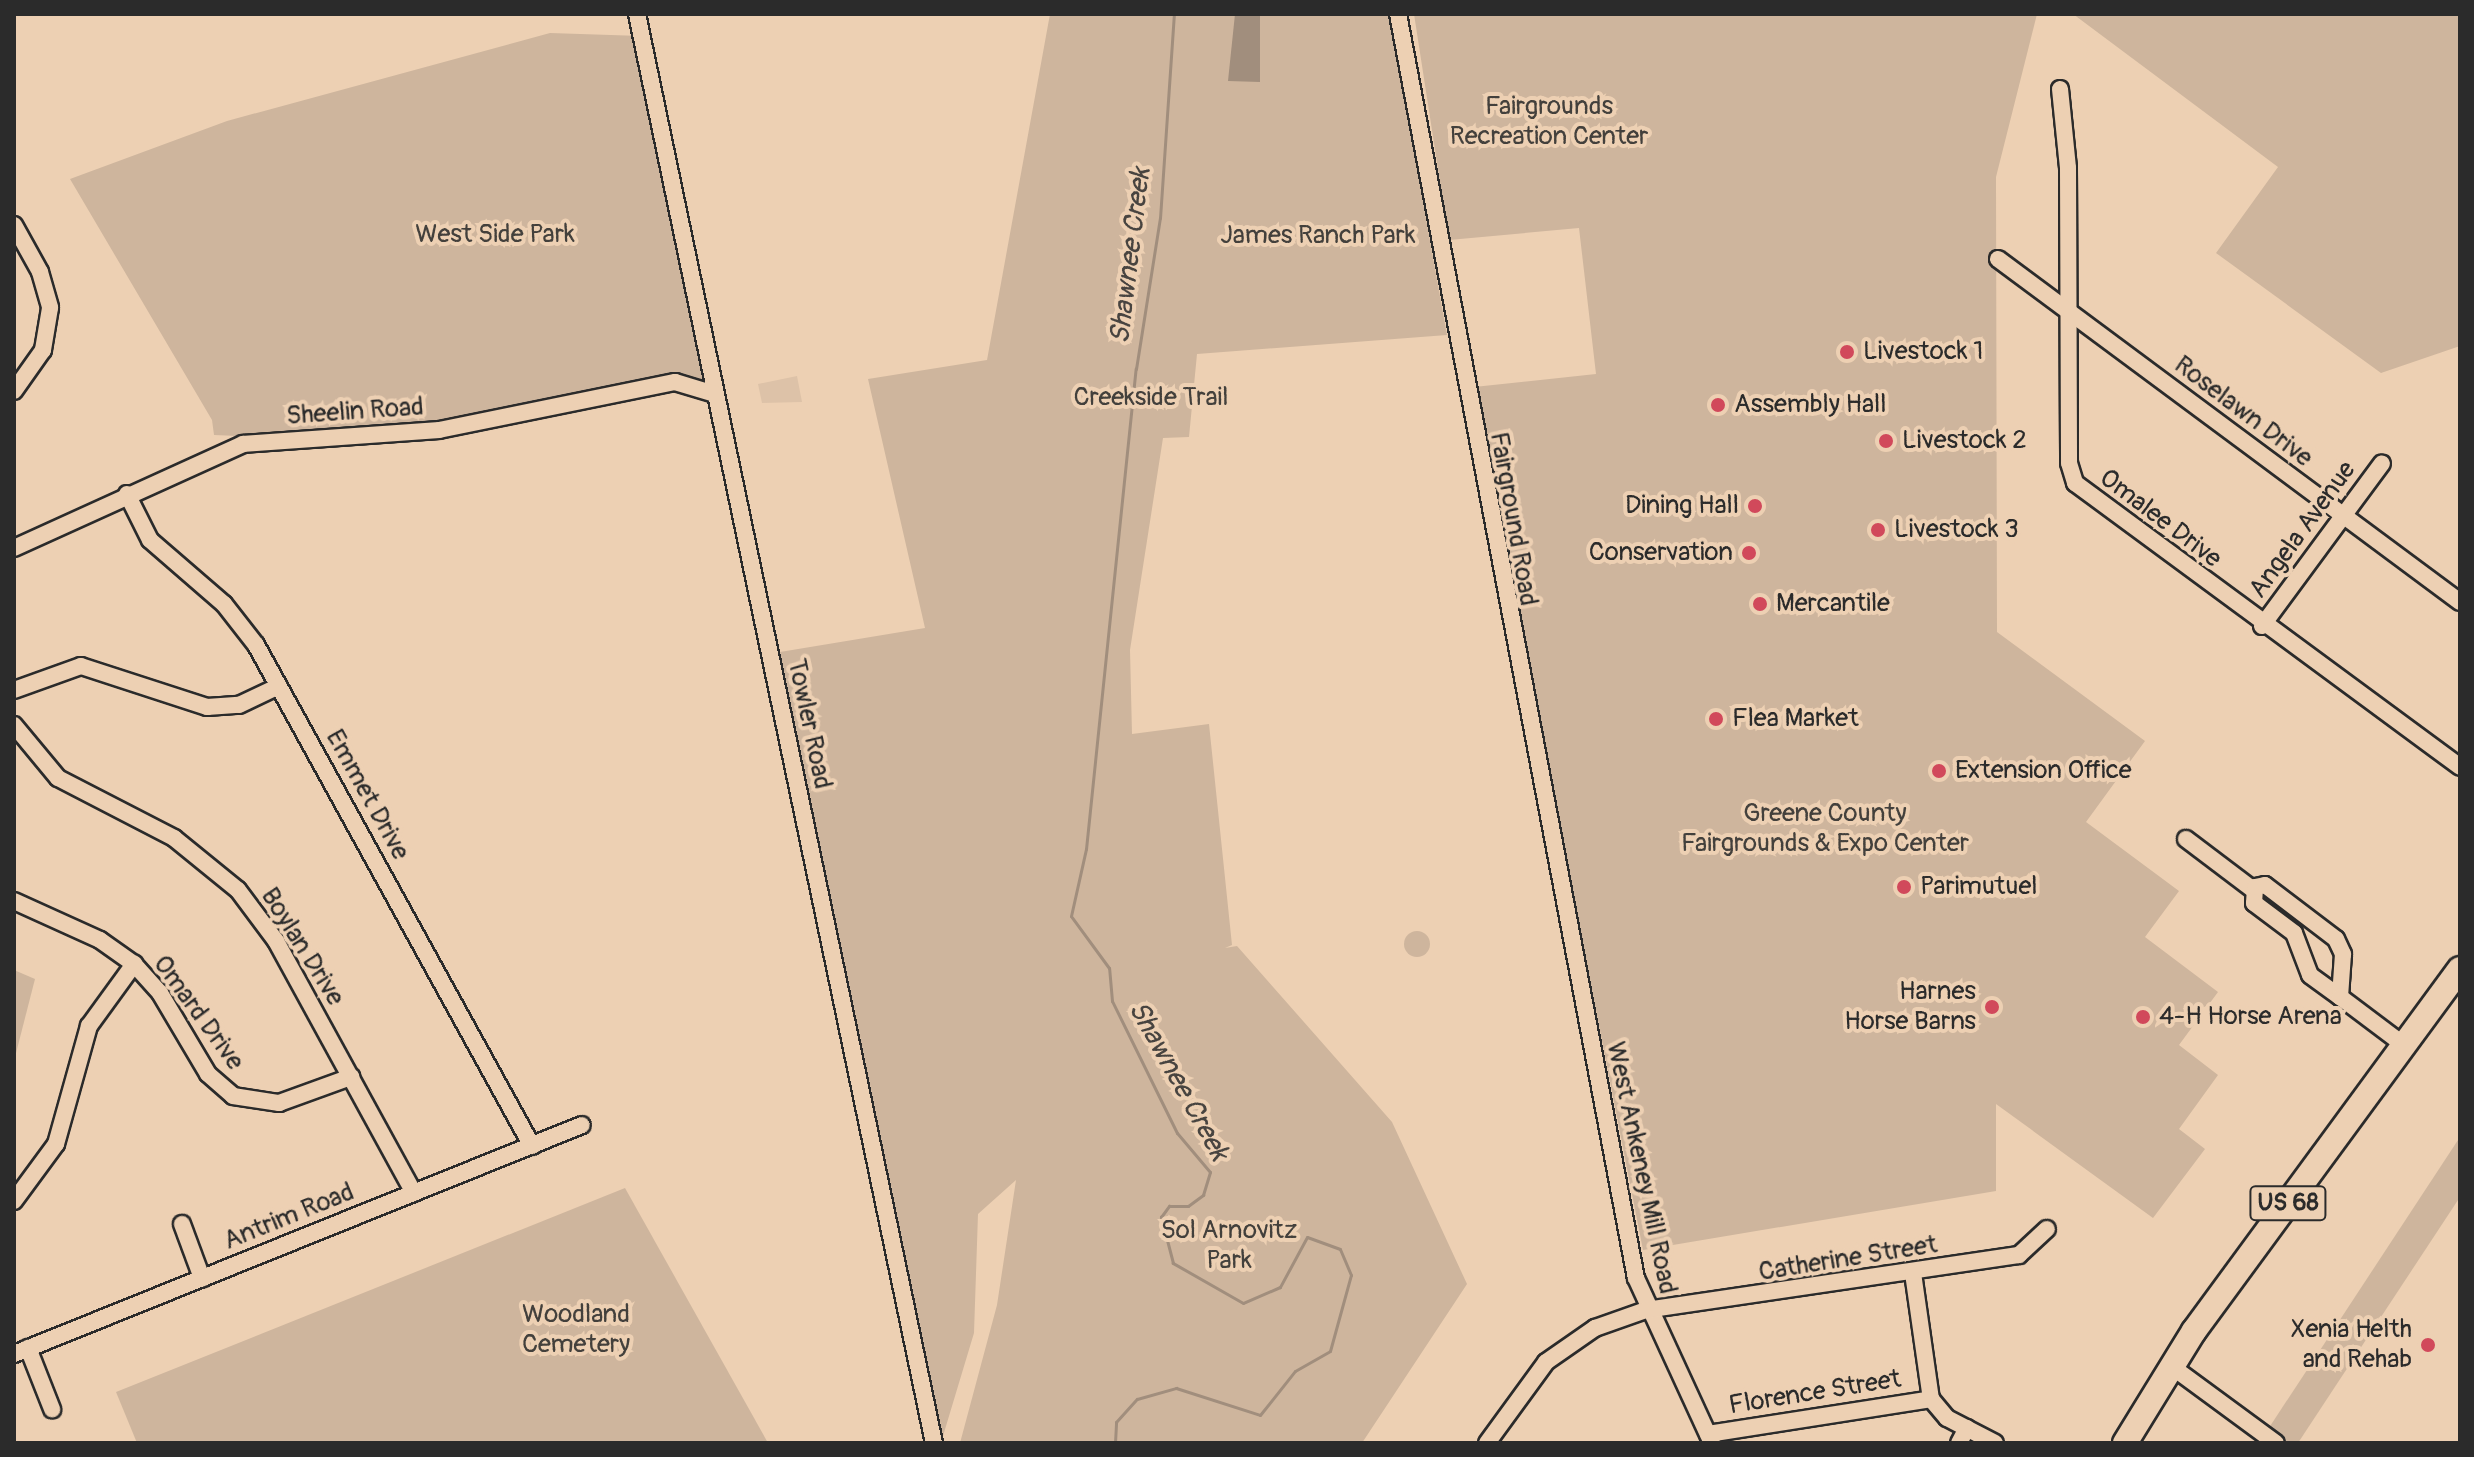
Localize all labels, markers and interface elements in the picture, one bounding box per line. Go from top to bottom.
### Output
park label: Fairgrounds Recreation Center [1450,91,1648,152]
water label: Shawnee Creek [1104,166,1158,346]
park label: West Side Park [415,219,575,251]
park label: James Ranch Park [1220,220,1416,252]
place label: Livestock 1 [1863,336,1984,368]
marker: Livestock 1 [1838,343,1856,361]
street label: Roselawn Drive [2168,350,2318,474]
park label: Creekside Trail [1074,382,1228,414]
place label: Assembly Hall [1734,389,1886,421]
street label: Sheelin Road [285,392,425,432]
marker: Assembly Hall [1709,396,1727,414]
place label: Livestock 2 [1902,425,2027,457]
street label: Fairground Road [1482,430,1544,608]
marker: Livestock 2 [1877,432,1895,450]
street label: Angela Avenue [2243,456,2363,604]
street label: Omalee Drive [2093,463,2227,575]
place label: Dining Hall [1625,490,1739,522]
marker: Dining Hall [1746,497,1764,515]
place label: Livestock 3 [1894,514,2019,546]
marker: Livestock 3 [1869,521,1887,539]
place label: Conservation [1589,537,1733,569]
marker: Conservation [1740,544,1758,562]
place label: Mercantile [1776,588,1890,620]
marker: Mercantile [1751,595,1769,613]
street label: Towler Road [780,656,838,792]
place label: Flea Market [1732,703,1859,735]
marker: Flea Market [1707,710,1725,728]
street label: Emmet Drive [318,724,416,866]
place label: Extension Office [1955,755,2132,787]
marker: Extension Office [1930,762,1948,780]
park label: Greene County Fairgrounds & Expo Center [1681,798,1969,860]
place label: Parimutuel [1920,871,2037,903]
marker: Parimutuel [1895,878,1913,896]
street label: Boylan Drive [253,882,351,1012]
street label: Omard Drive [146,949,250,1077]
place label: Harnes Horse Barns [1844,976,1976,1038]
water label: Shawnee Creek [1120,995,1236,1167]
marker: Harnes Horse Barns [1983,998,2001,1016]
place label: 4-H Horse Arena [2159,1001,2342,1033]
marker: 4-H Horse Arena [2134,1008,2152,1026]
street label: West Ankeney Mill Road [1599,1039,1683,1297]
street label: Antrim Road [219,1177,359,1257]
road number: US 68 [2248,1183,2328,1223]
park label: Sol Arnovitz Park [1161,1215,1297,1276]
street label: Catherine Street [1757,1229,1939,1289]
park label: Woodland Cemetery [522,1299,630,1360]
place label: Xenia Helth and Rehab [2291,1314,2412,1376]
marker: Xenia Helth and Rehab [2419,1336,2437,1354]
street label: Florence Street [1727,1364,1903,1422]

